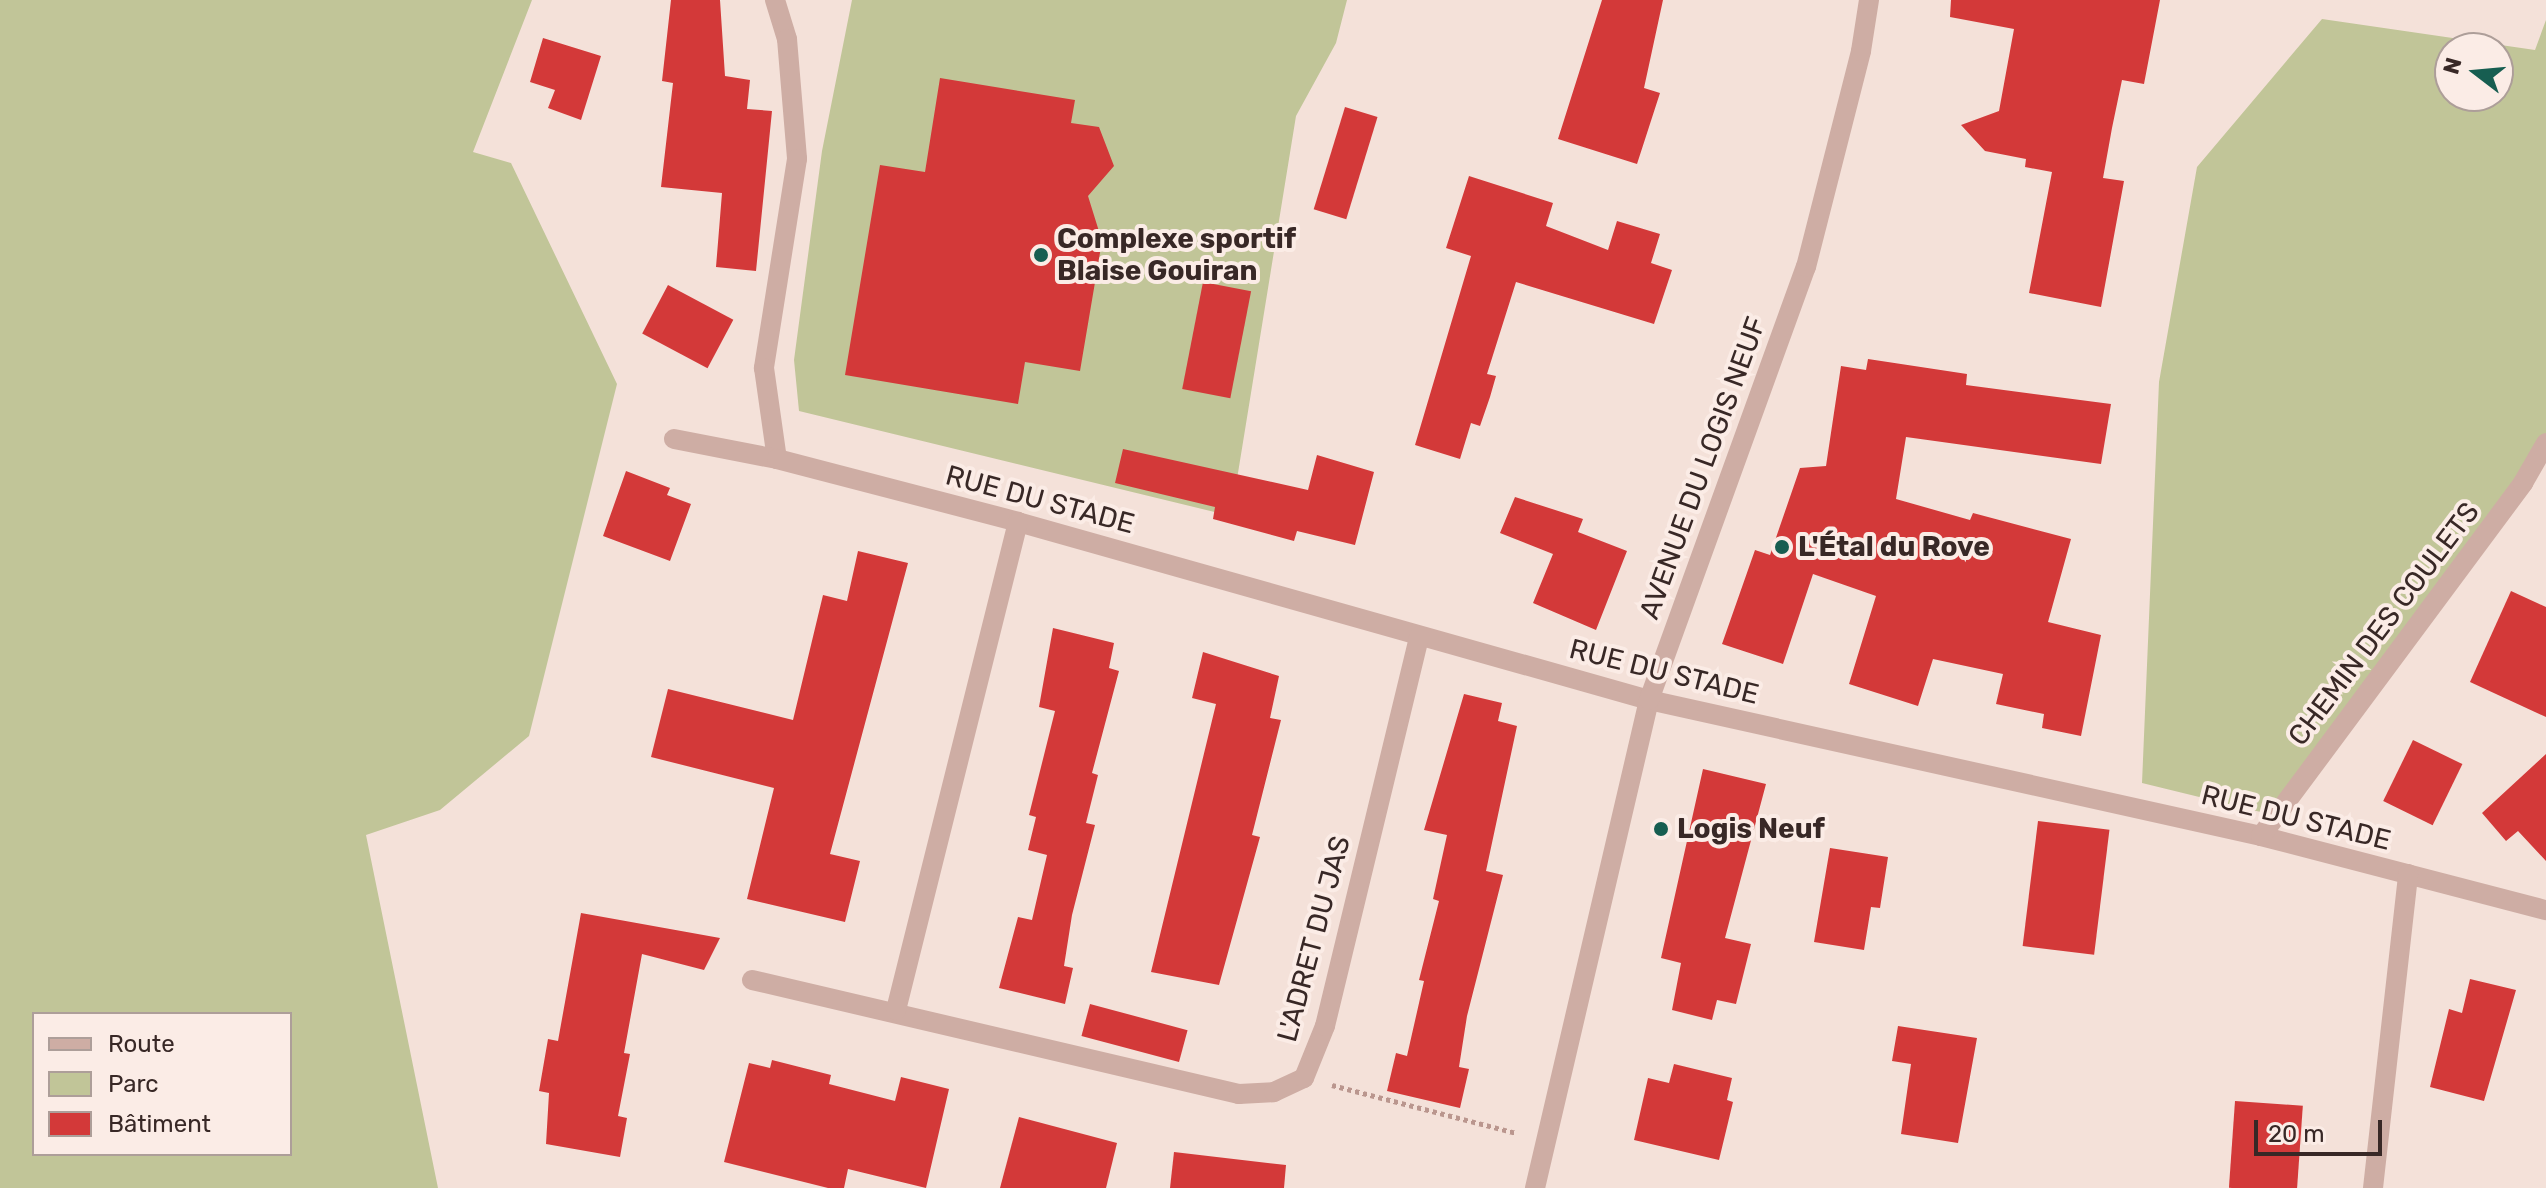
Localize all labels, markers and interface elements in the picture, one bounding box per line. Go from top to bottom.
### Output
north arrow [2434,32,2514,112]
text: N [2437,54,2468,77]
place label: Complexe sportif Blaise Gouiran [1057,222,1296,288]
marker: Complexe sportif Blaise Gouiran [1032,246,1050,264]
street label: AVENUE DU LOGIS NEUF [1633,312,1773,624]
street label: RUE DU STADE [942,459,1138,541]
street label: CHEMIN DES COULETS [2282,496,2486,752]
place label: L'Étal du Rove [1798,530,1990,564]
marker: L'Étal du Rove [1773,538,1791,556]
street label: RUE DU STADE [1566,632,1762,712]
street label: RUE DU STADE [2198,778,2394,858]
place label: Logis Neuf [1677,812,1825,846]
marker: Logis Neuf [1652,820,1670,838]
street label: L'ADRET DU JAS [1270,832,1358,1046]
legend [32,1012,292,1156]
text: Route [108,1030,175,1058]
text: Parc [108,1070,159,1098]
scale bar [2258,1104,2386,1154]
text: Bâtiment [108,1110,211,1138]
text: 20 m [2268,1120,2325,1148]

